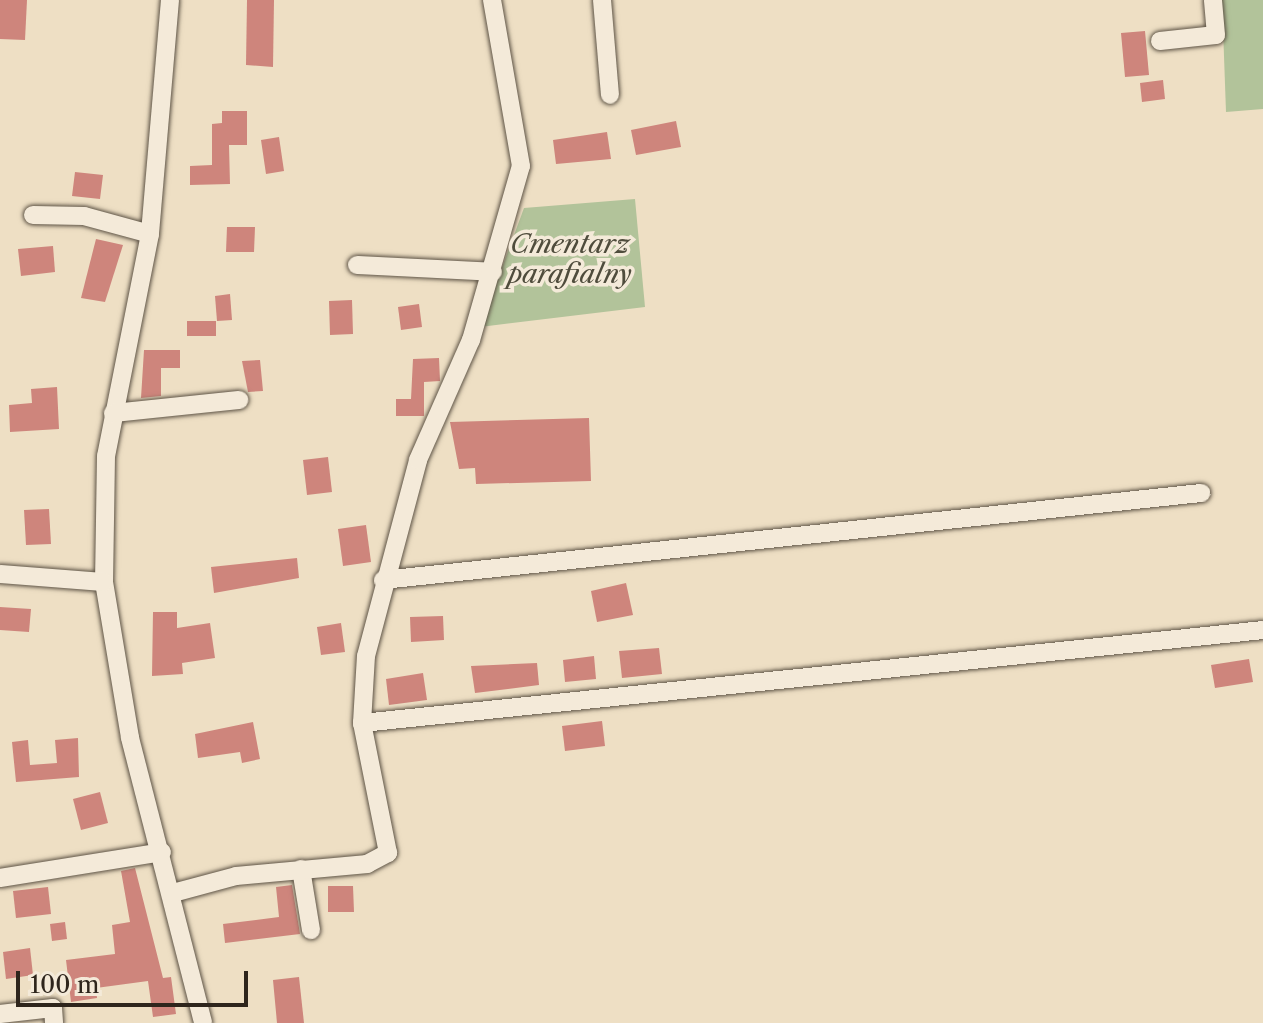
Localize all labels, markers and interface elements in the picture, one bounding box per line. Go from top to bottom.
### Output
park label: Cmentarz parafialny [508,229,632,290]
scale bar [20,955,252,1005]
text: 100 m [30,970,99,999]

